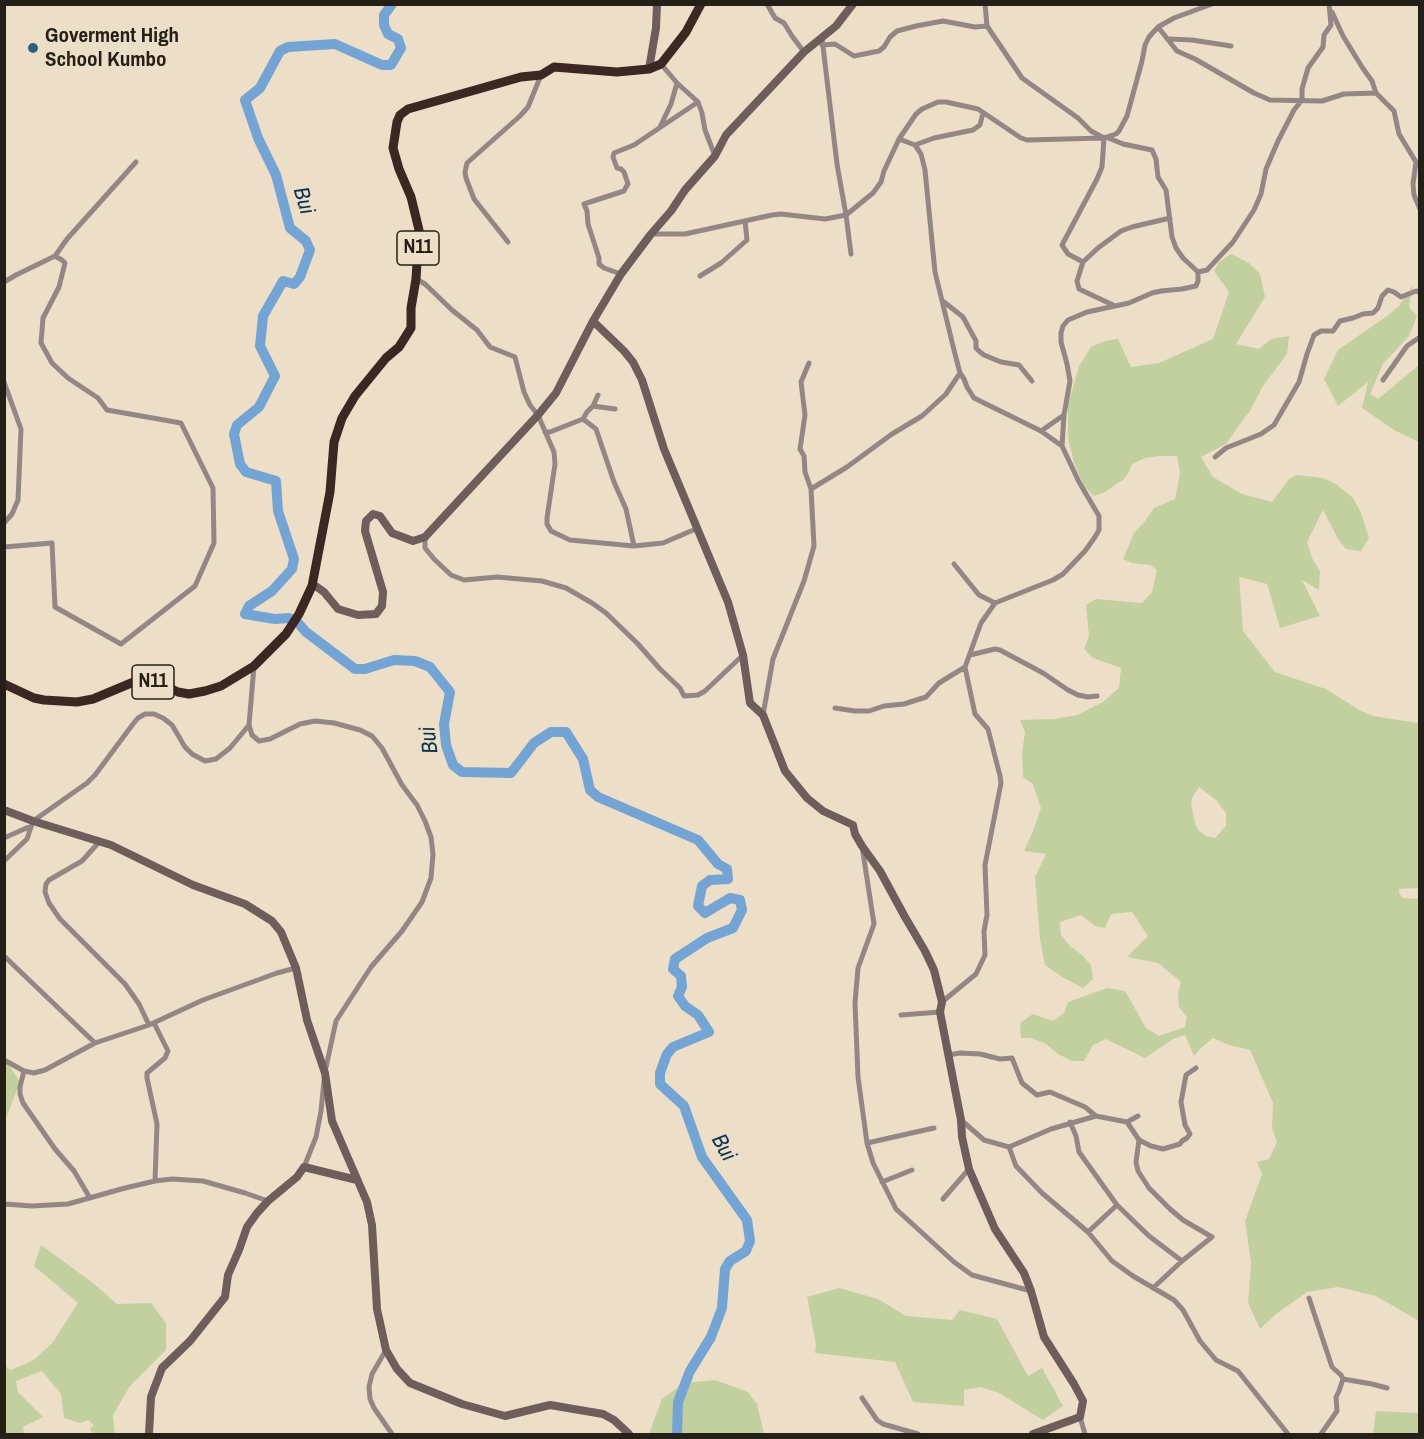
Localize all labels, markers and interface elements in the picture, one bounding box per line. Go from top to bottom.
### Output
place label: Goverment High School Kumbo [45,23,179,73]
marker: Goverment High School Kumbo [26,41,40,55]
water label: Bui [287,184,319,218]
road number: N11 [397,231,439,265]
road number: N11 [132,665,174,699]
water label: Bui [415,725,445,755]
water label: Bui [705,1130,741,1166]

